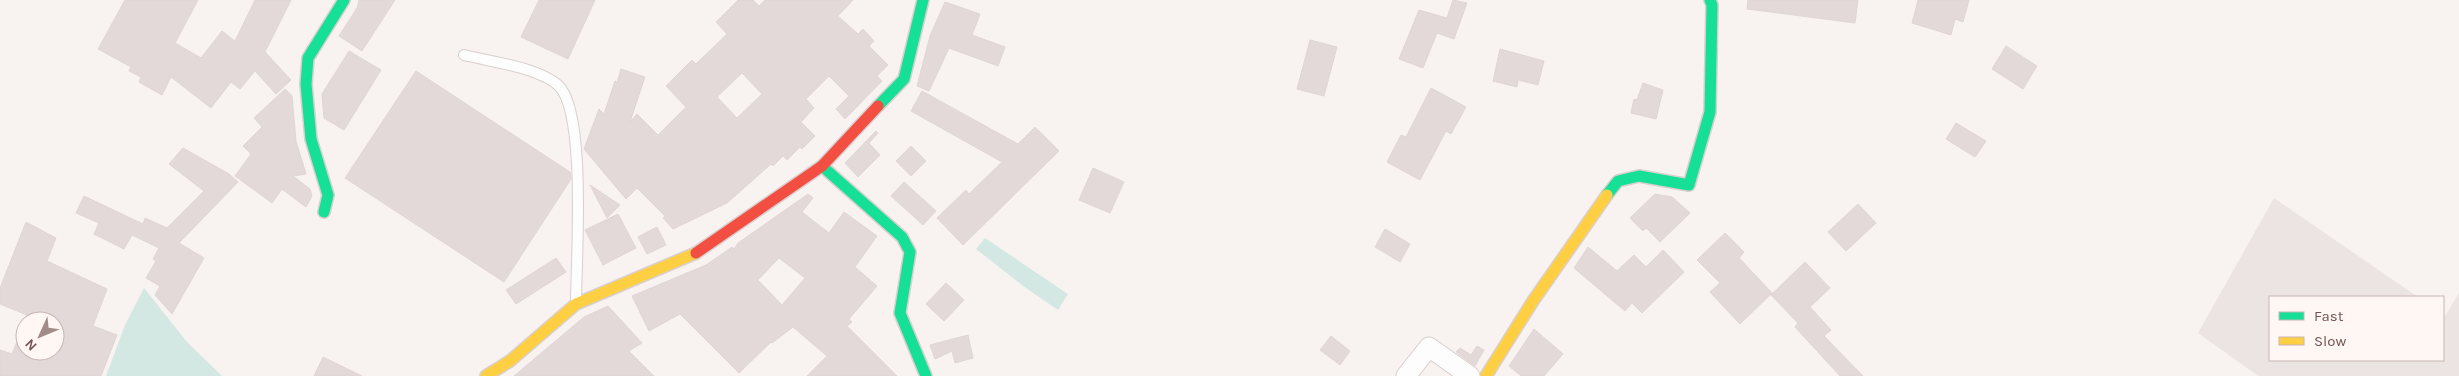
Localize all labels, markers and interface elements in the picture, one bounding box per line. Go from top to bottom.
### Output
legend [2269,296,2444,361]
text: Fast [2314,307,2344,325]
north arrow [15,311,65,361]
text: Slow [2314,332,2346,350]
text: N [21,335,41,354]

